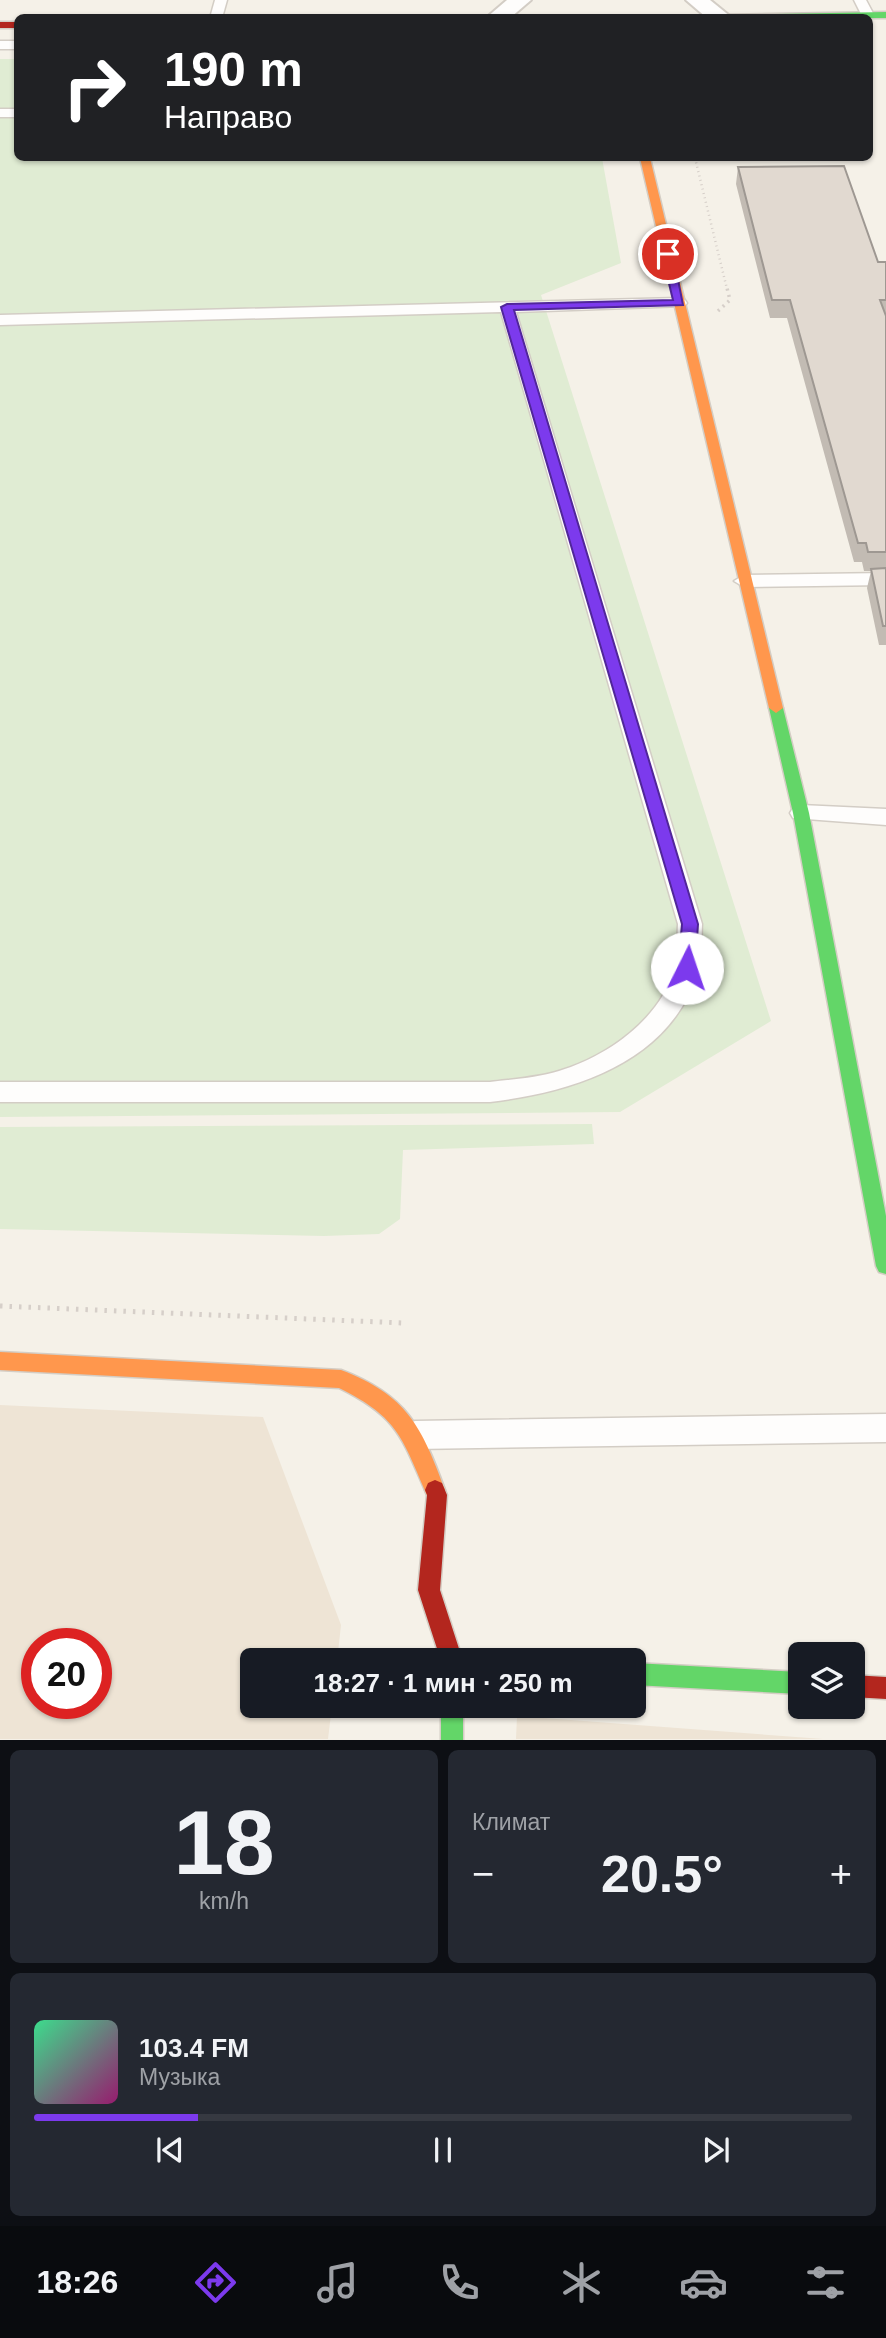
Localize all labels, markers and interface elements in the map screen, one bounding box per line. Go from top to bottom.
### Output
icon: right [49,42,140,133]
text: 190 m [164,42,303,96]
text: Направо [164,99,292,135]
pin [638,224,698,284]
icon: arrive [649,235,687,273]
position arrow [650,931,724,1005]
speed limit sign: 20 [21,1628,112,1719]
map controls [788,1642,865,1719]
button: layers [788,1642,865,1719]
text: 18:27 · 1 мин · 250 m [313,1668,573,1698]
text: 18 [173,1792,275,1893]
text: Климат [472,1809,550,1835]
text: 20.5° [601,1845,723,1903]
text: − [472,1853,494,1895]
text: + [830,1853,852,1895]
text: km/h [199,1888,249,1914]
text: 103.4 FM [139,2033,249,2063]
text: Музыка [139,2064,220,2090]
icon: previous [151,2131,189,2169]
icon: pause [424,2131,462,2169]
icon: next [697,2131,735,2169]
icon: directions [191,2258,240,2307]
icon: music [313,2258,362,2307]
icon: phone [435,2258,484,2307]
icon: climate [557,2258,606,2307]
icon: car [679,2258,728,2307]
icon: filters [801,2258,850,2307]
text: 18:26 [36,2264,118,2300]

